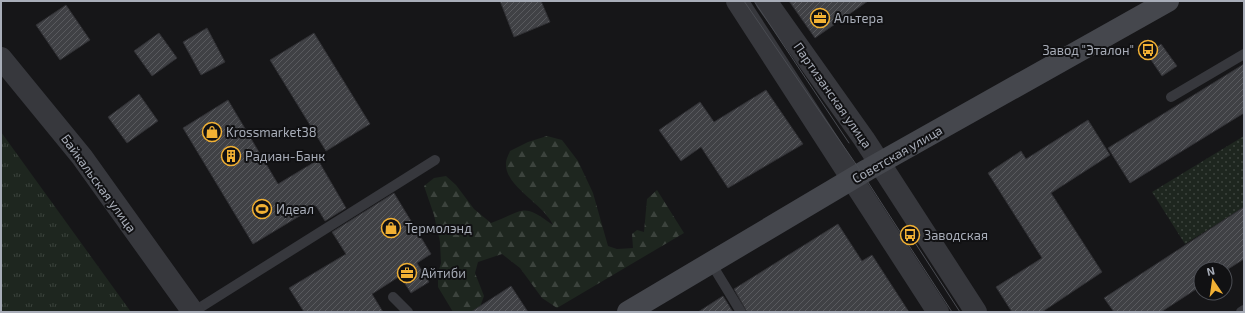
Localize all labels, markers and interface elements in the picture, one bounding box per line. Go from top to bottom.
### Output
office icon: Альтера [809,7,831,29]
place label: Альтера [834,10,883,26]
street label: Партизанская улица [790,39,876,151]
bus stop icon: Завод "Эталон" [1137,39,1159,61]
place label: Завод "Эталон" [1042,42,1134,58]
shop icon: Krossmarket38 [201,121,223,143]
street label: Советская улица [849,122,945,186]
place label: Krossmarket38 [226,124,317,140]
street label: Байкальская улица [58,131,140,235]
building icon: Радиан-Банк [220,145,242,167]
place label: Радиан-Банк [245,148,325,164]
sports icon: Идеал [251,198,273,220]
place label: Идеал [276,201,314,217]
shop icon: Термолэнд [380,217,402,239]
place label: Термолэнд [405,220,472,236]
bus stop icon: Заводская [899,224,921,246]
place label: Заводская [924,227,988,243]
north arrow [1193,261,1233,301]
office icon: Айтиби [396,262,418,284]
text: N [1205,264,1216,278]
place label: Айтиби [421,265,466,281]

